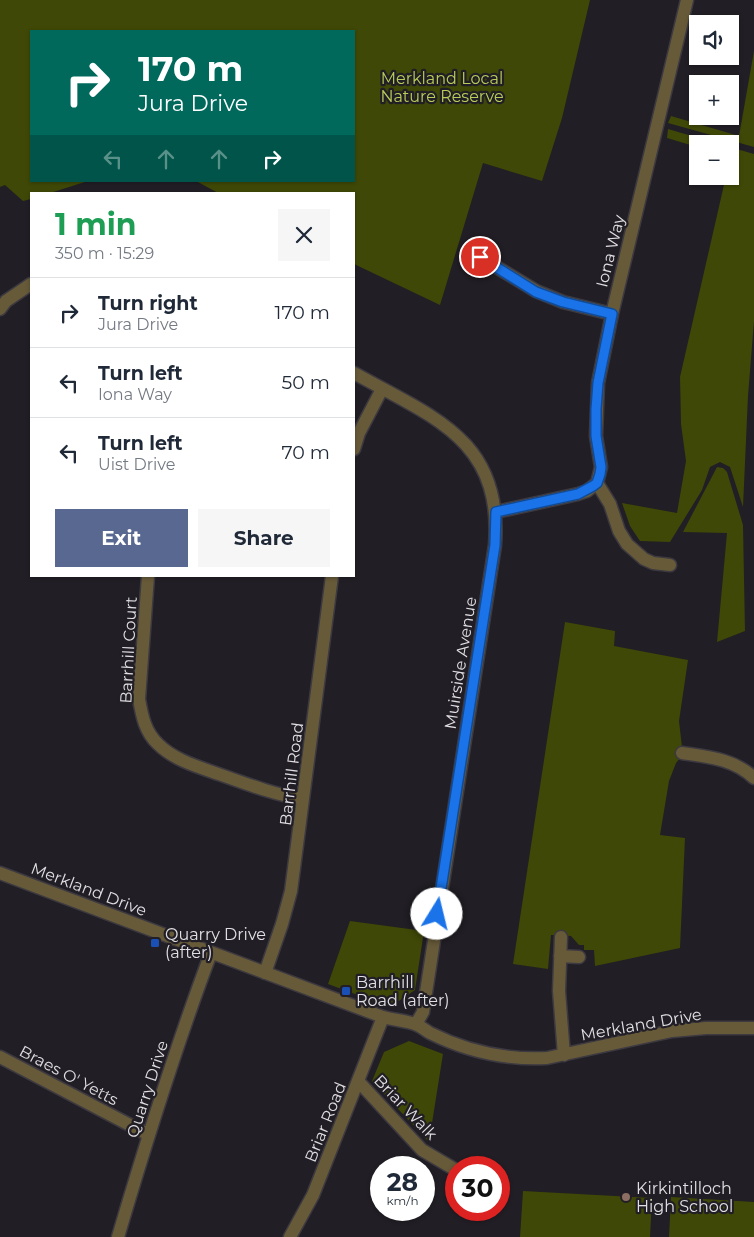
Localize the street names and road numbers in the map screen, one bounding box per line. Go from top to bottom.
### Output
street label: Iona Way [592,213,629,289]
street label: Muirside Avenue [441,595,480,731]
street label: Barrhill Court [116,596,141,704]
street label: Barrhill Road [276,721,307,827]
street label: Merkland Drive [28,859,149,920]
street label: Merkland Drive [579,1005,703,1044]
street label: Quarry Drive [123,1038,172,1140]
street label: Braes O' Yetts [16,1041,121,1109]
street label: Briar Walk [370,1071,442,1144]
street label: Briar Road [301,1079,350,1165]

